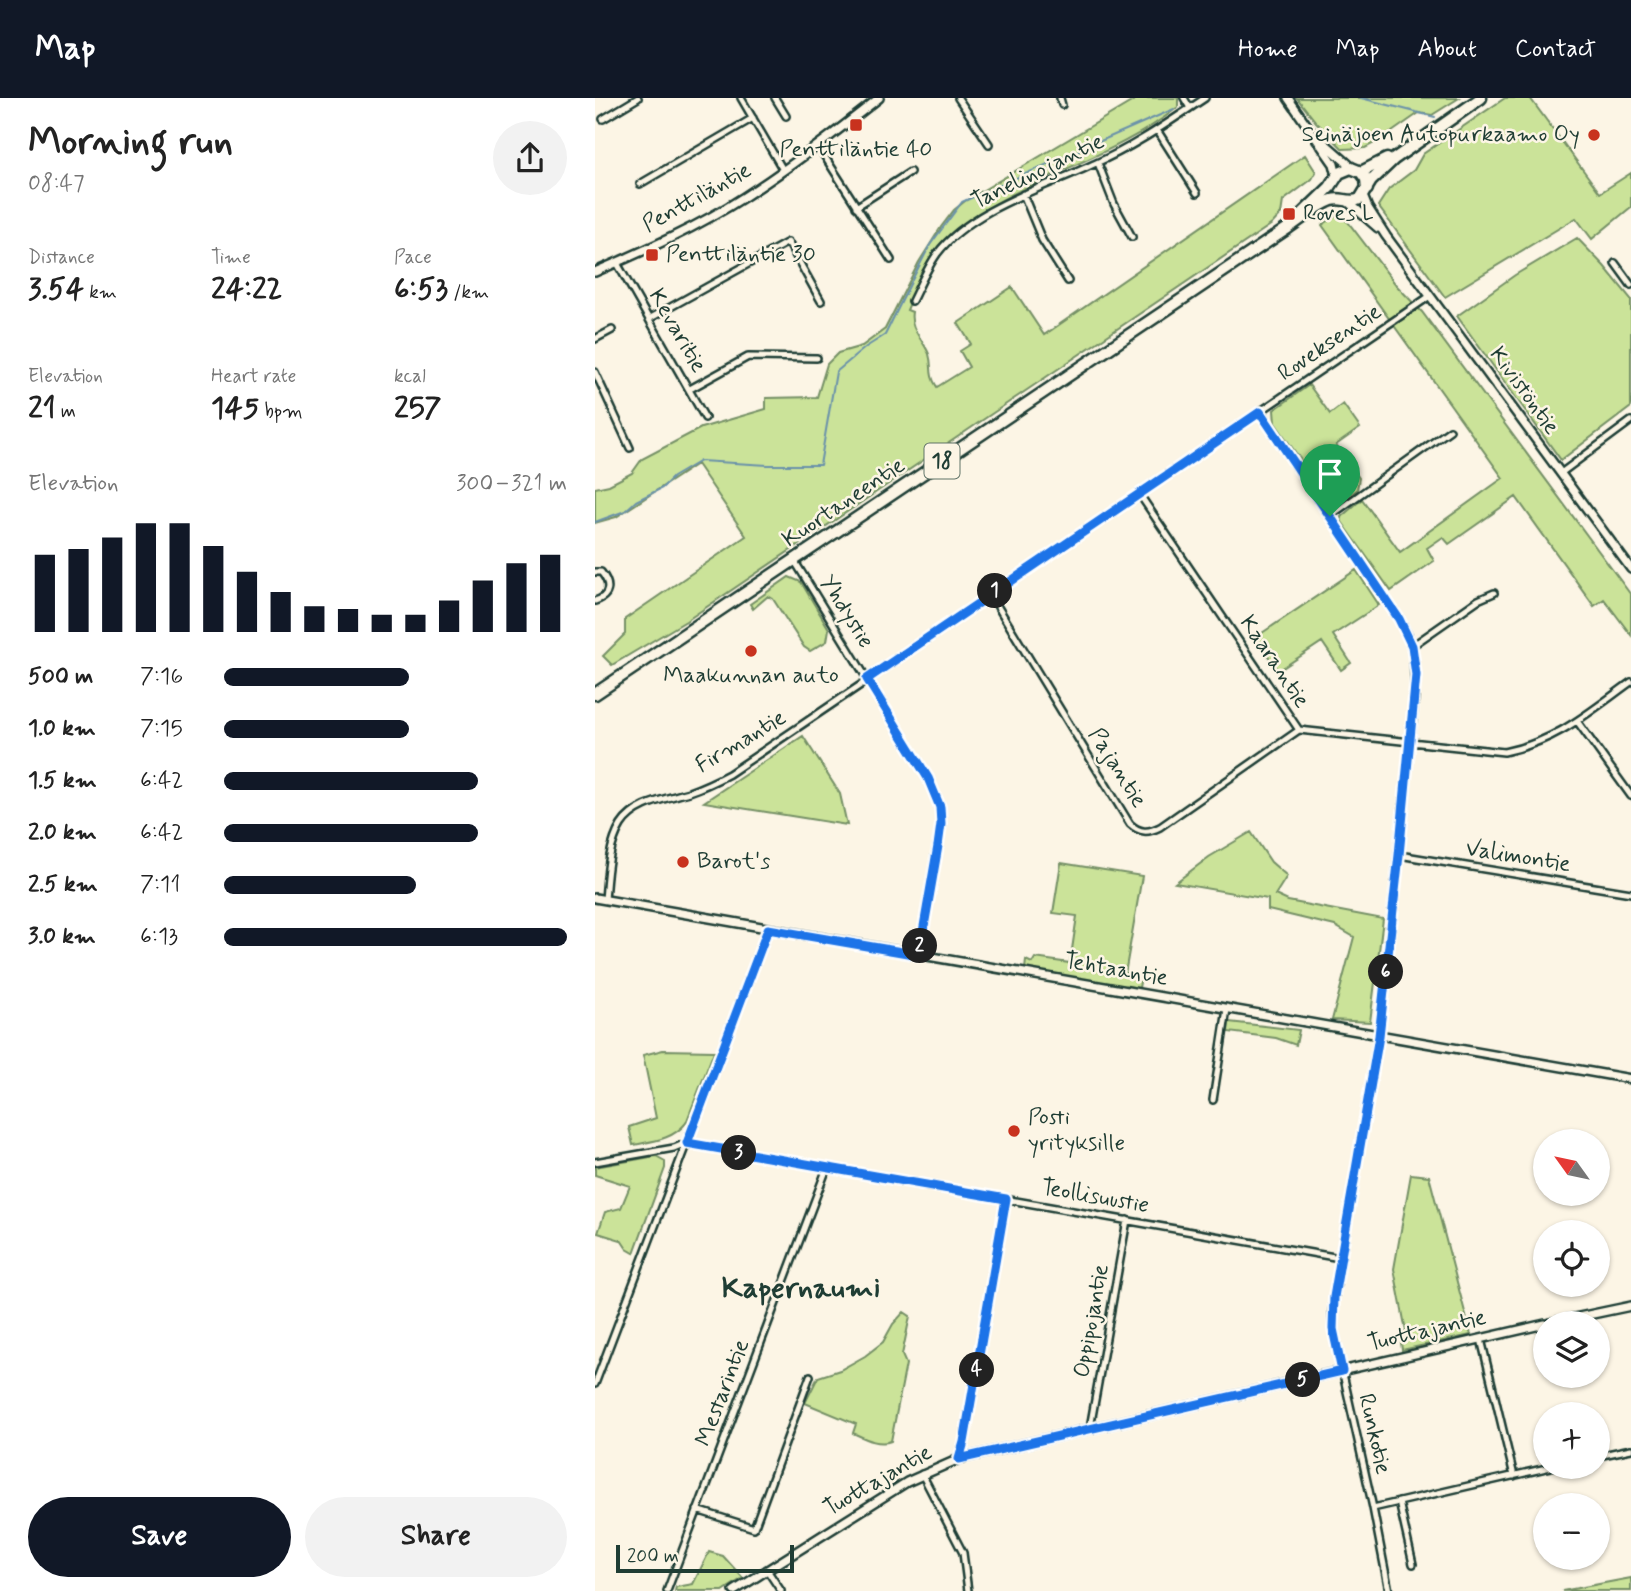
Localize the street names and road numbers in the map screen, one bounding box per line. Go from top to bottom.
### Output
street label: Tanelinojantie [967,127,1109,217]
street label: Penttiläntie [637,156,757,240]
street label: Kevaritie [641,284,713,378]
street label: Roveksentie [1272,297,1388,389]
street label: Kivistöntie [1482,341,1566,441]
road number: 18 [925,444,959,478]
street label: Kuortaneentie [777,451,911,555]
street label: Yhdystie [812,570,880,654]
street label: Kaarantie [1232,610,1316,714]
street label: Firmantie [690,703,792,781]
street label: Pajantie [1081,722,1153,814]
street label: Valimontie [1463,834,1573,880]
street label: Tehtaantie [1062,946,1170,994]
street label: Teollisuustie [1039,1173,1151,1221]
street label: Oppipojantie [1067,1262,1117,1380]
street label: Tuottajantie [1365,1303,1489,1359]
street label: Mestarintie [689,1335,757,1451]
street label: Runkotie [1350,1391,1398,1477]
street label: Tuottajantie [818,1438,938,1524]

